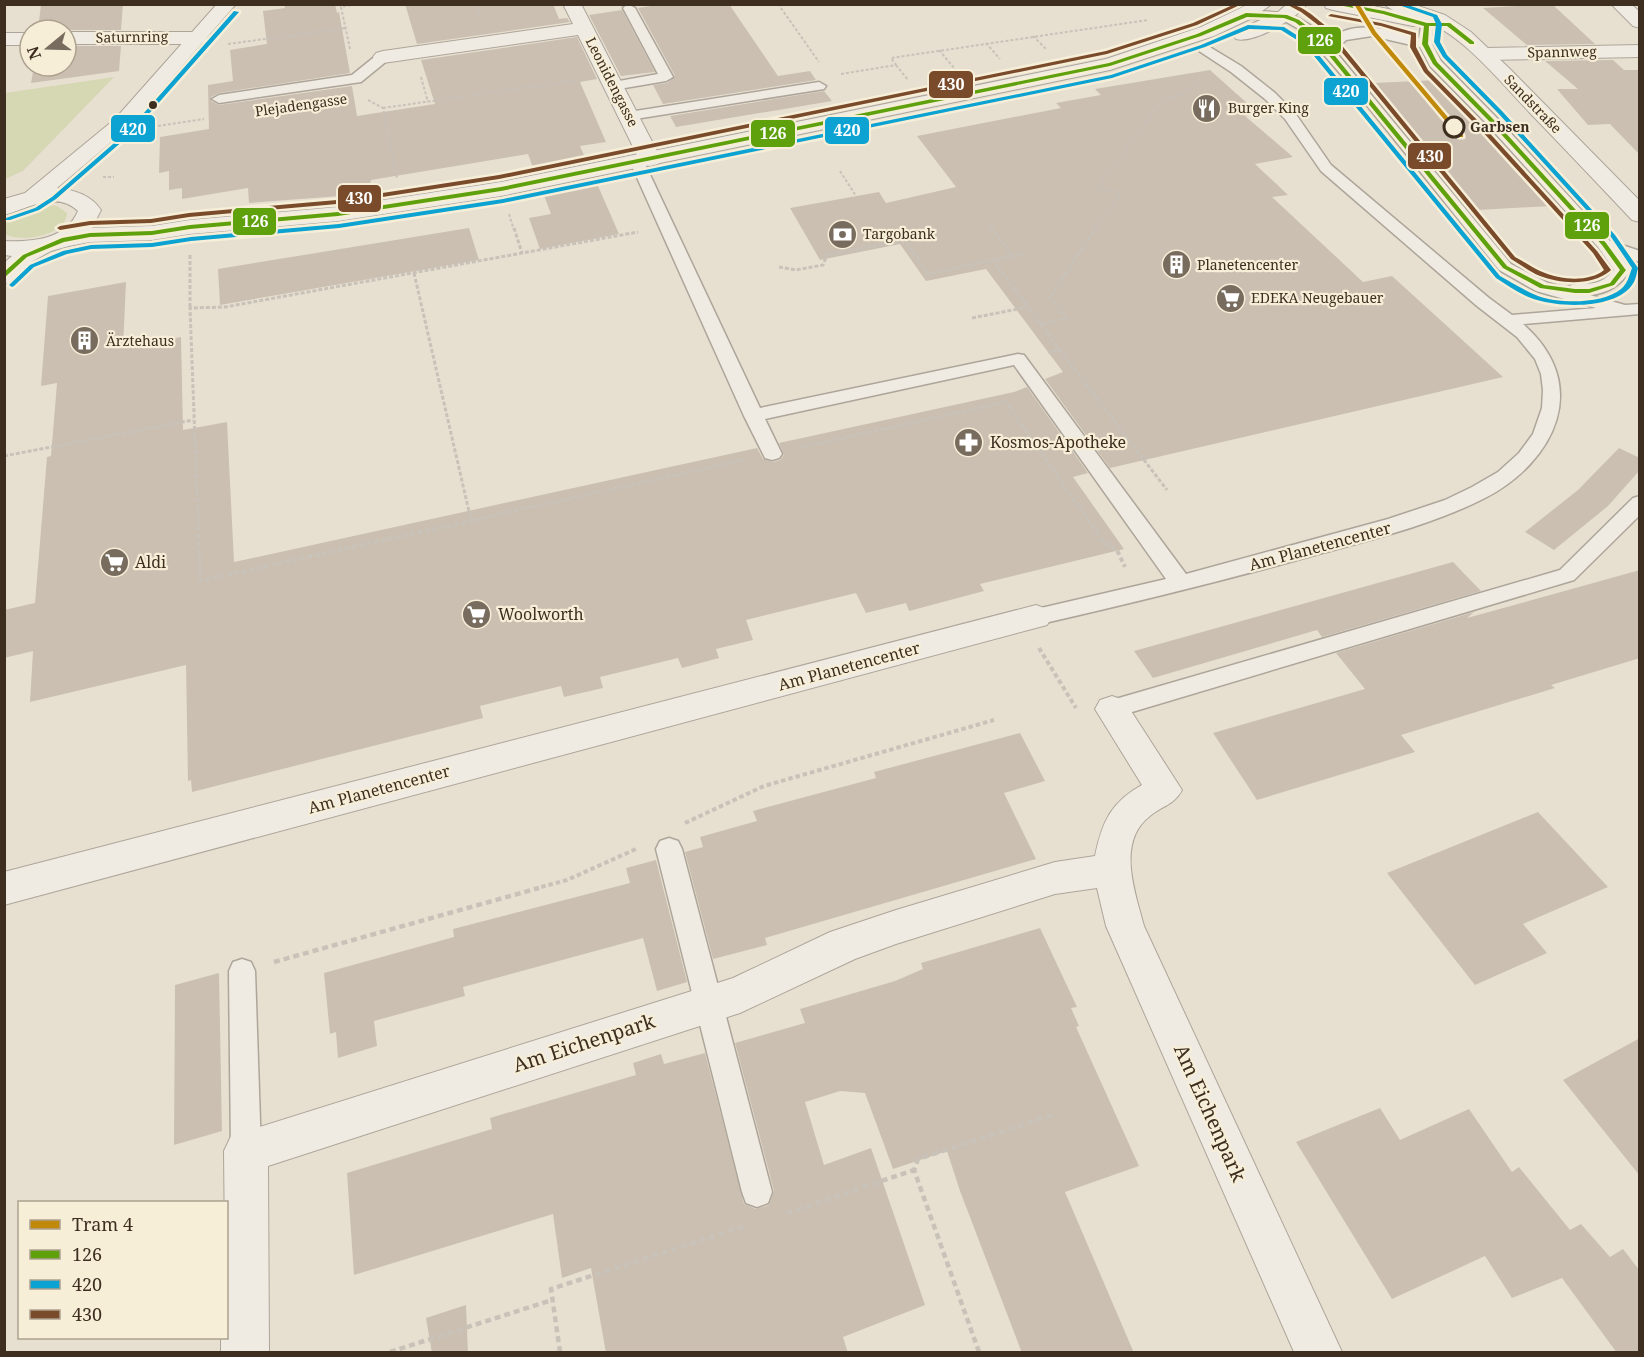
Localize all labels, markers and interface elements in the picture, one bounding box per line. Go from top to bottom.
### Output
north arrow [18,18,78,78]
street label: Saturnring [96,26,169,47]
line badge: 126 [1297,26,1342,55]
text: 126 [1306,29,1334,51]
street label: Leonidengasse [582,34,643,130]
street label: Spannweg [1527,41,1597,62]
text: N [21,43,46,62]
line badge: 430 [928,70,974,99]
street label: Sandstraße [1500,70,1566,137]
text: 430 [937,73,965,95]
line badge: 420 [1323,77,1369,106]
text: 420 [1332,80,1360,102]
street label: Plejadengasse [254,89,348,120]
restaurant icon: Burger King [1191,92,1223,124]
place label: Burger King [1228,98,1309,117]
unlabelled marker [147,99,159,111]
line badge: 420 [110,114,156,143]
line badge: 420 [824,116,870,145]
marker: Garbsen [1443,116,1465,138]
place label: Garbsen [1470,117,1530,136]
text: 420 [119,118,147,140]
line badge: 126 [750,119,796,148]
text: 420 [833,119,861,141]
text: 126 [759,122,787,144]
line badge: 430 [1407,142,1452,170]
text: 430 [1416,145,1444,167]
line badge: 430 [337,184,382,213]
text: 430 [345,187,373,209]
line badge: 126 [232,207,277,236]
text: 126 [241,210,269,232]
line badge: 126 [1564,211,1610,240]
text: 126 [1573,214,1601,236]
bank icon: Targobank [826,218,858,250]
place label: Targobank [863,224,936,243]
building icon: Planetencenter [1160,249,1192,281]
place label: Planetencenter [1197,255,1298,274]
supermarket icon: EDEKA Neugebauer [1214,282,1246,314]
place label: EDEKA Neugebauer [1251,288,1384,307]
building icon: Ärztehaus [69,325,101,357]
place label: Ärztehaus [106,331,174,350]
pharmacy icon: Kosmos-Apotheke [953,426,985,458]
place label: Kosmos-Apotheke [990,431,1126,453]
street label: Am Planetencenter [1247,516,1394,576]
supermarket icon: Aldi [98,546,130,578]
place label: Aldi [135,551,166,573]
supermarket icon: Woolworth [461,598,493,630]
place label: Woolworth [498,603,584,625]
street label: Am Planetencenter [776,636,923,696]
street label: Am Planetencenter [306,759,453,819]
street label: Am Eichenpark [509,1007,659,1078]
street label: Am Eichenpark [1168,1040,1253,1186]
legend [18,1201,228,1339]
text: Tram 4 [72,1212,133,1236]
text: 126 [72,1242,102,1266]
text: 420 [72,1272,102,1296]
text: 430 [72,1302,102,1326]

